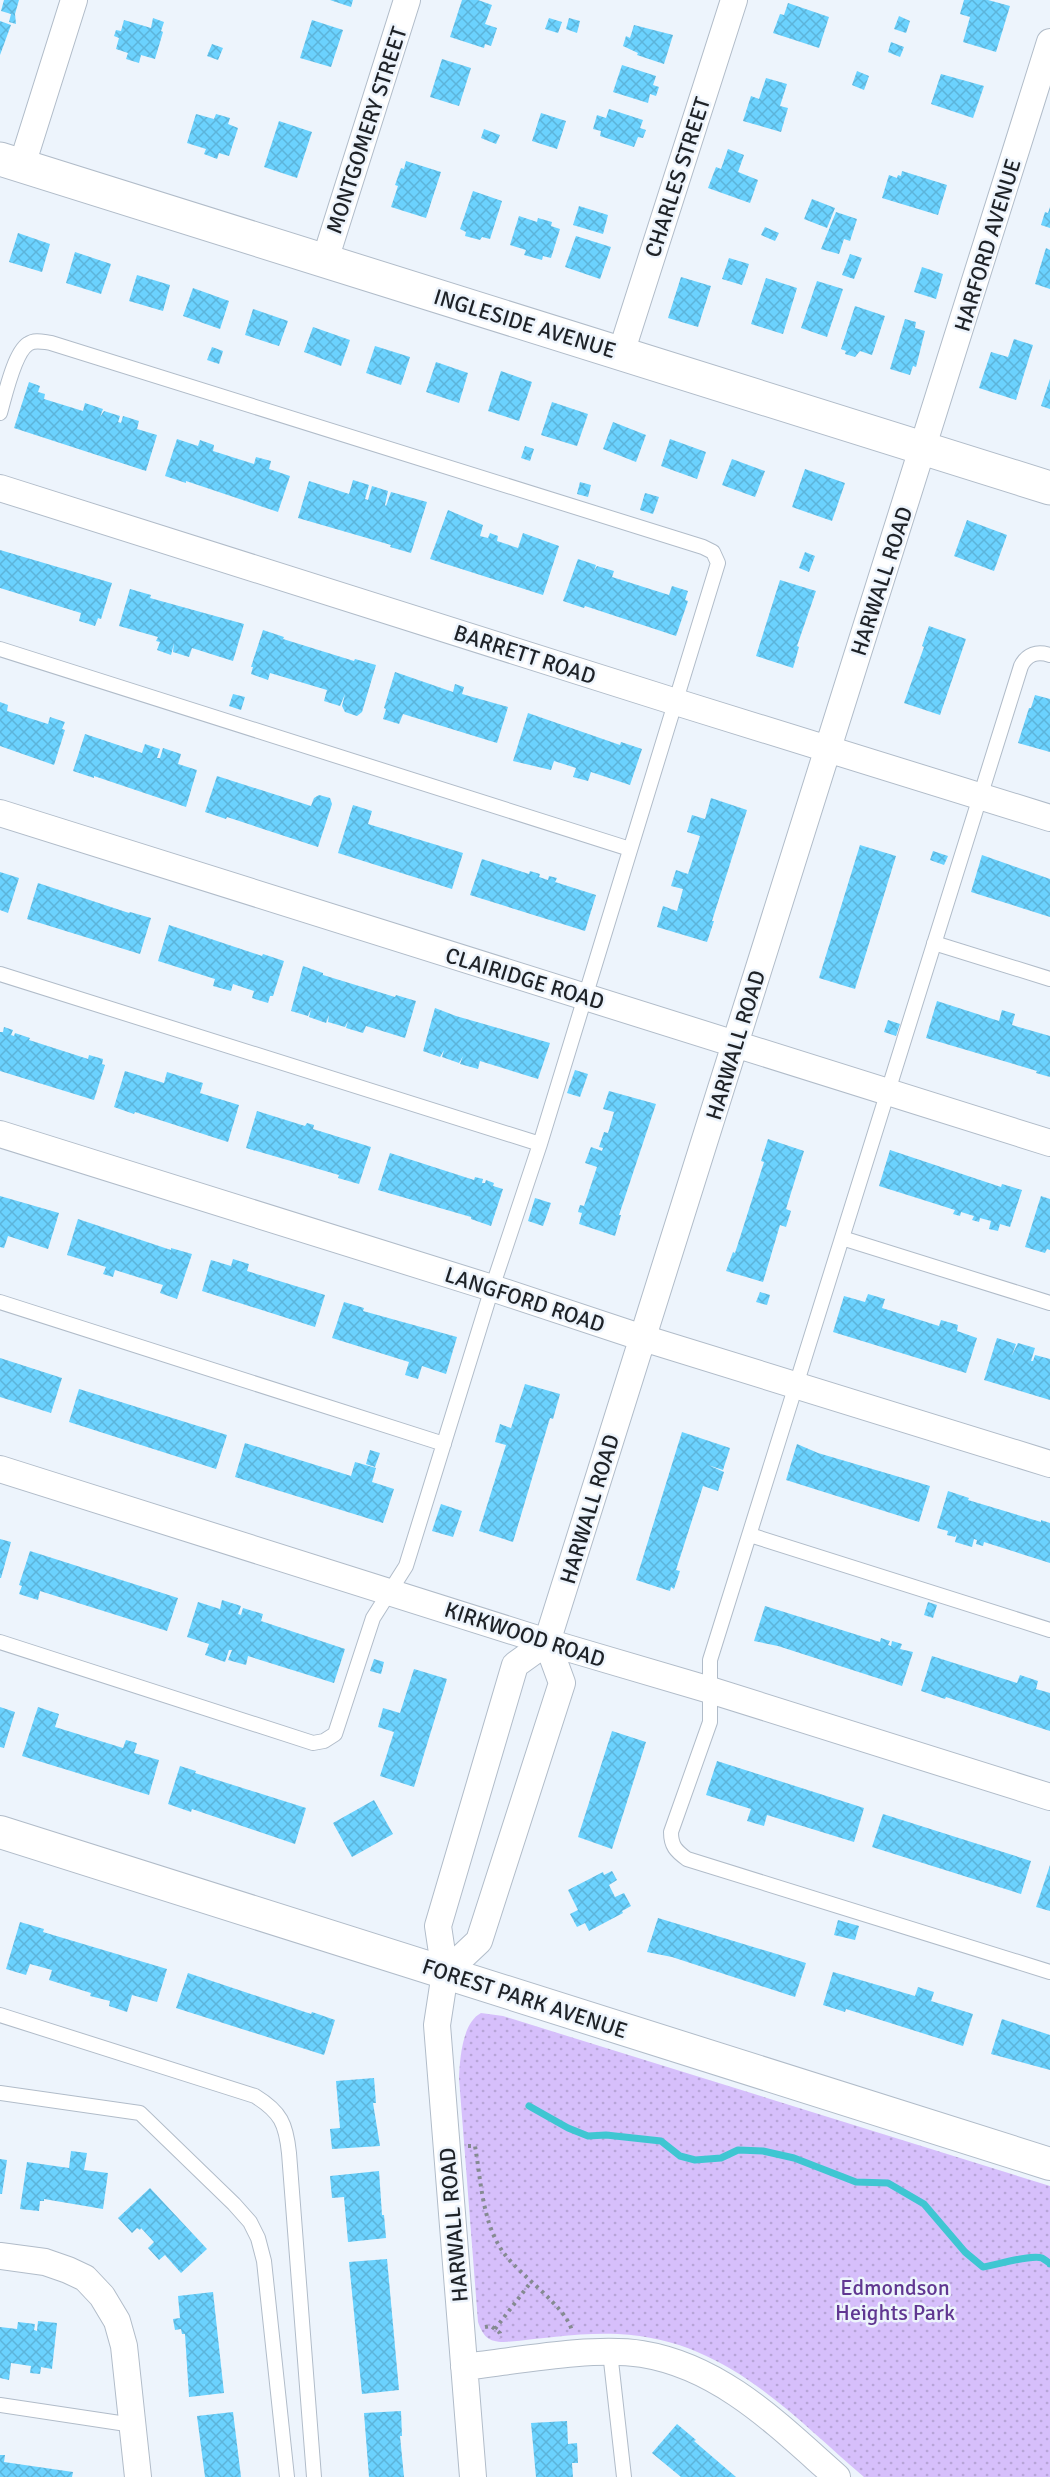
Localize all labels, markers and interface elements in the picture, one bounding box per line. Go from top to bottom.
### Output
street label: MONTGOMERY STREET [320,23,413,237]
street label: CHARLES STREET [639,93,716,261]
street label: HARFORD AVENUE [948,155,1027,335]
street label: INGLESIDE AVENUE [431,283,619,364]
street label: HARWALL ROAD [845,503,918,659]
street label: BARRETT ROAD [450,619,599,690]
street label: CLAIRIDGE ROAD [442,942,608,1015]
street label: HARWALL ROAD [700,967,771,1123]
street label: LANGFORD ROAD [441,1261,608,1338]
street label: HARWALL ROAD [554,1431,625,1587]
street label: KIRKWOOD ROAD [441,1596,609,1673]
street label: FOREST PARK AVENUE [419,1953,631,2044]
street label: HARWALL ROAD [433,2147,474,2303]
park label: Edmondson Heights Park [835,2274,955,2326]

